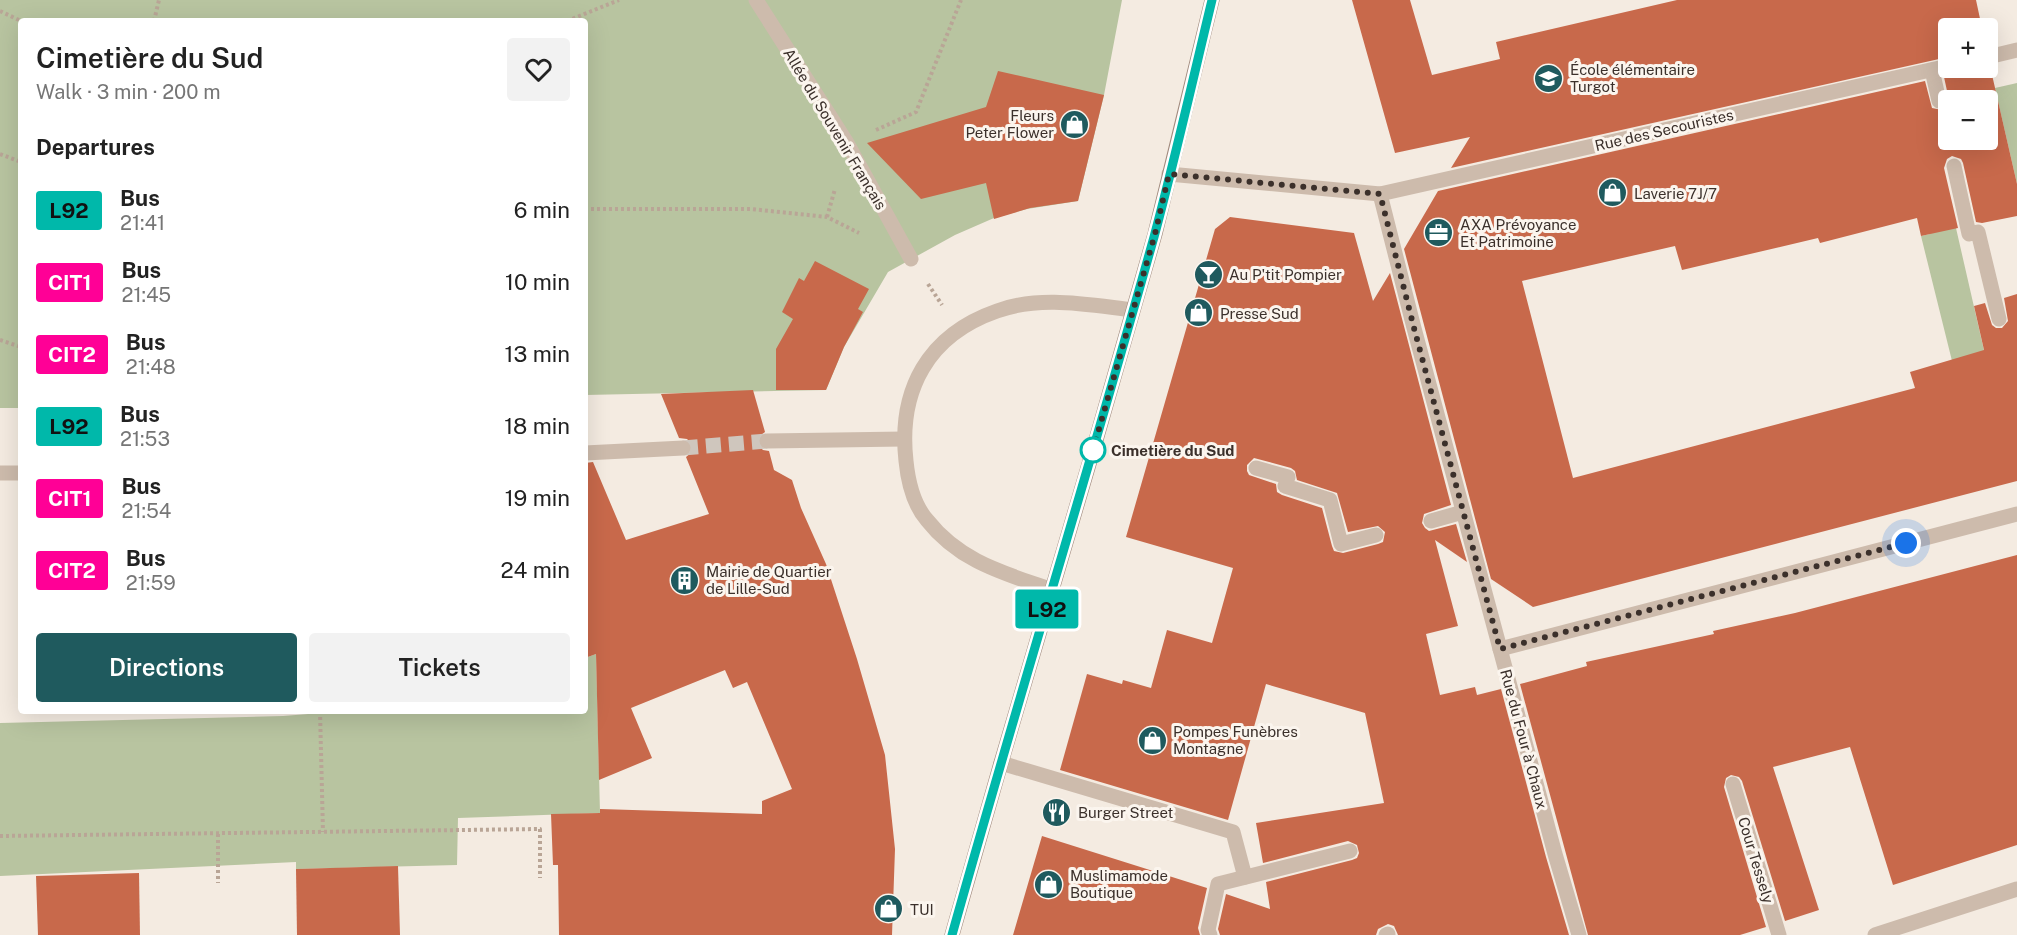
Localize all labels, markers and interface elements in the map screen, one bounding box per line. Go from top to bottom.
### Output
map controls [1938,18,1998,150]
button: + [1938,18,1998,78]
button: heart [507,38,570,101]
text: Cimetière du Sud [36,41,263,74]
street label: Allée du Souvenir Français [780,45,890,213]
place label: École élémentaire Turgot [1570,61,1695,95]
school or university icon: École élémentaire Turgot [1533,62,1565,94]
text: Walk · 3 min · 200 m [36,80,221,104]
button: − [1938,90,1998,150]
street label: Rue des Secouristes [1593,106,1735,154]
place label: Fleurs Peter Flower [965,107,1054,141]
shop icon: Fleurs Peter Flower [1059,108,1091,140]
text: Departures [36,134,155,160]
shop icon: Laverie 7J/7 [1597,177,1629,209]
text: Bus [120,185,160,211]
place label: Laverie 7J/7 [1634,185,1717,202]
text: 6 min [514,197,570,223]
text: L92 [49,198,89,223]
text: 21:41 [120,211,165,235]
place label: AXA Prévoyance Et Patrimoine [1460,216,1576,250]
office icon: AXA Prévoyance Et Patrimoine [1423,217,1455,249]
text: Bus [121,257,161,283]
bar icon: Au P'tit Pompier [1192,258,1224,290]
place label: Au P'tit Pompier [1229,266,1342,283]
text: 10 min [505,269,570,295]
text: CIT1 [48,270,91,295]
text: 21:45 [121,283,171,307]
shop icon: Presse Sud [1183,297,1215,329]
place label: Presse Sud [1220,305,1299,322]
text: Bus [126,329,166,355]
text: 13 min [505,341,570,367]
text: CIT2 [48,342,96,367]
text: 21:48 [126,355,176,379]
text: Bus [120,401,160,427]
text: 18 min [504,413,570,439]
text: L92 [49,414,89,439]
text: 21:53 [120,427,170,451]
marker: Cimetière du Sud [1080,437,1106,463]
place label: Cimetière du Sud [1111,442,1234,459]
text: Bus [121,473,161,499]
text: 19 min [505,485,570,511]
text: CIT1 [48,486,91,511]
text: 21:54 [121,499,171,523]
your location [1891,528,1921,558]
text: Bus [126,545,166,571]
text: 24 min [500,557,570,583]
text: CIT2 [48,558,96,583]
place label: Mairie de Quartier de Lille-Sud [706,563,832,597]
building icon: Mairie de Quartier de Lille-Sud [669,564,701,596]
text: 21:59 [126,571,176,595]
line badge: L92 [1012,590,1082,628]
text: L92 [1027,597,1067,622]
button: Directions [36,633,297,702]
button: Tickets [309,633,570,702]
street label: Rue du Four à Chaux [1497,667,1551,811]
place label: Pompes Funèbres Montagne [1173,723,1298,757]
shop icon: Pompes Funèbres Montagne [1136,724,1168,756]
restaurant icon: Burger Street [1041,796,1073,828]
place label: Burger Street [1078,804,1174,821]
street label: Cour Tessely [1735,815,1777,905]
place label: Muslimamode Boutique [1070,867,1168,901]
shop icon: Muslimamode Boutique [1033,868,1065,900]
shop icon: TUI [873,893,905,925]
place label: TUI [910,901,934,918]

